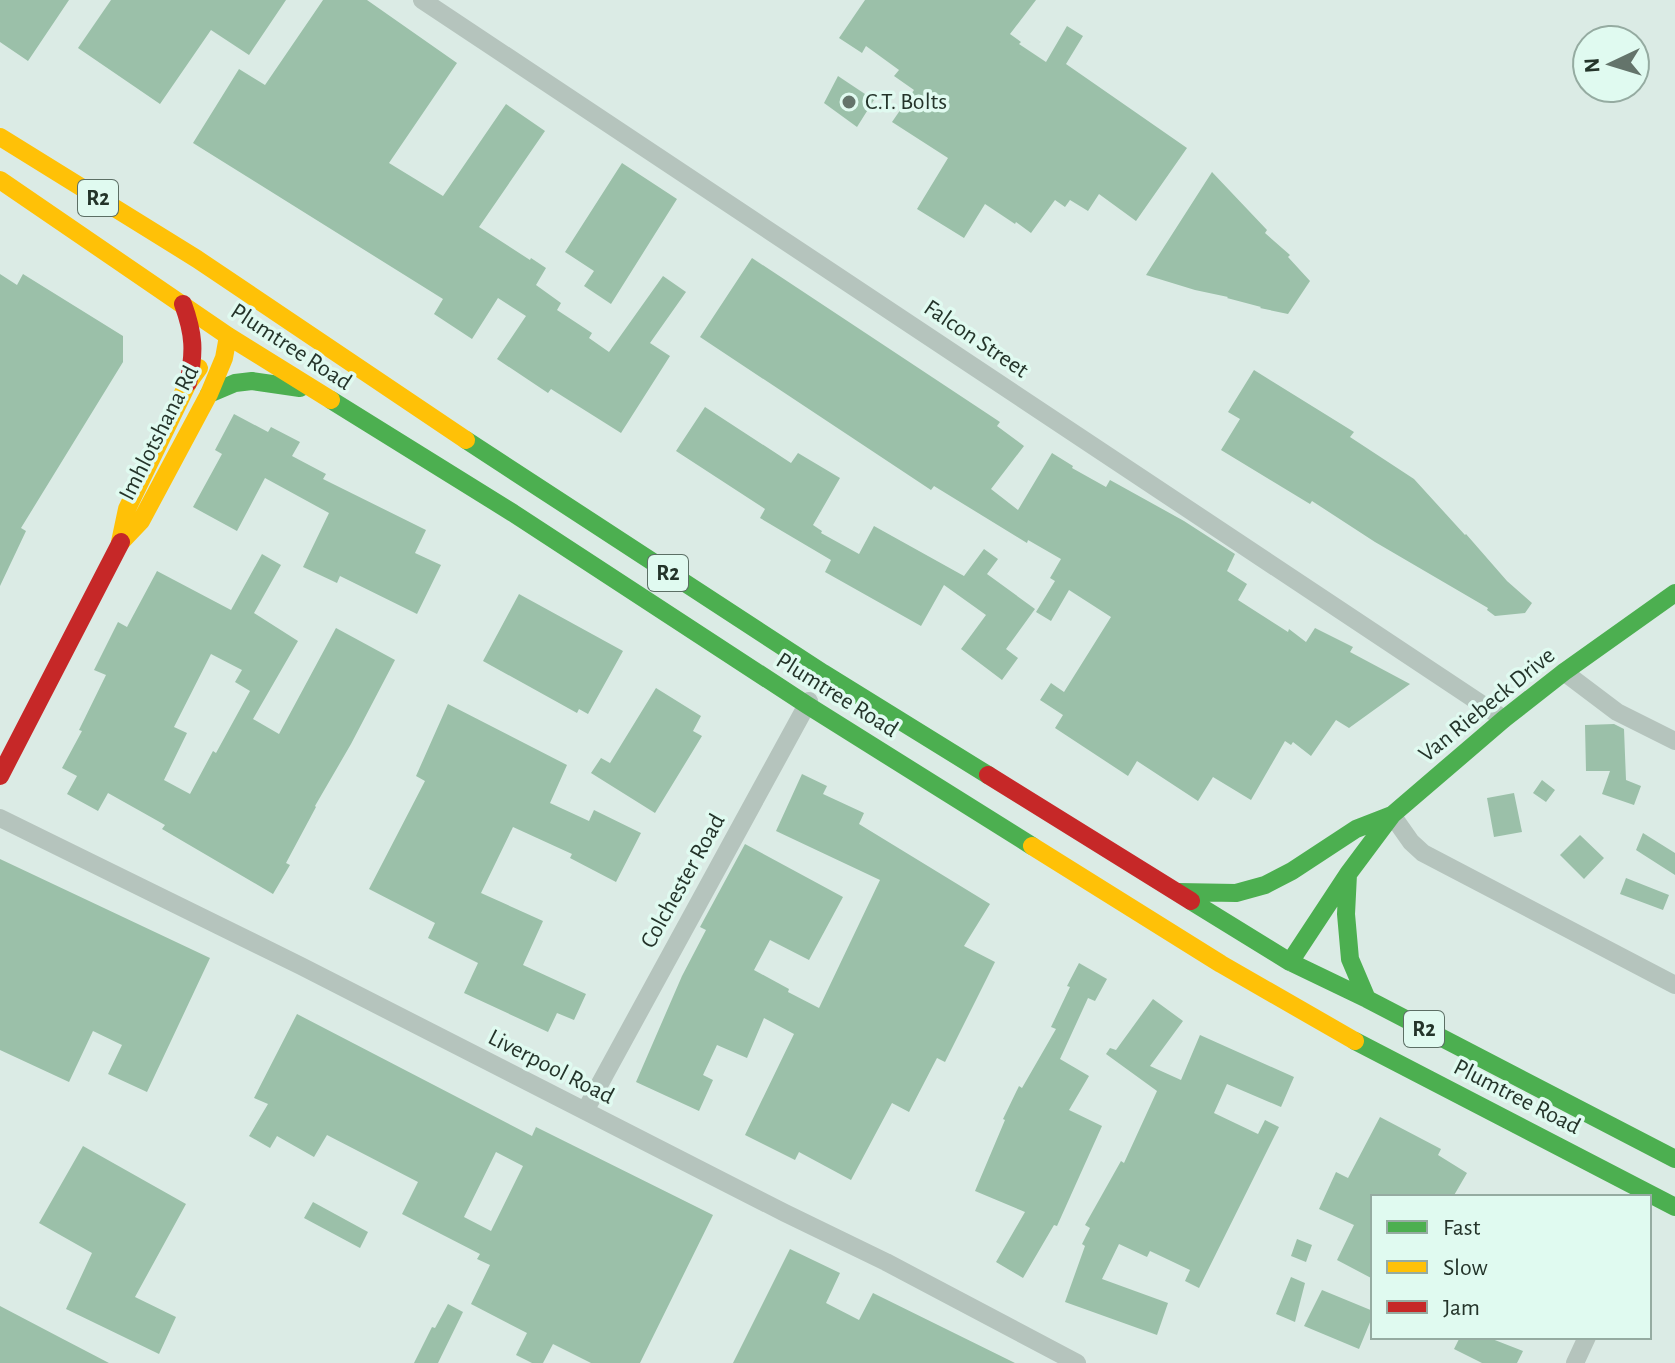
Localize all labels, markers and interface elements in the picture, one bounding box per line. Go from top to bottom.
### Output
north arrow [1571,24,1651,104]
text: N [1581,57,1604,74]
place label: C.T. Bolts [865,90,947,114]
marker: C.T. Bolts [840,93,858,111]
road number: R2 [78,180,118,216]
street label: Falcon Street [919,295,1033,383]
street label: Plumtree Road [226,299,356,395]
street label: Imhlotshana Rd [115,362,203,504]
road number: R2 [648,555,688,591]
street label: Van Riebeck Drive [1415,643,1559,767]
street label: Plumtree Road [772,648,902,742]
street label: Colchester Road [636,810,730,952]
road number: R2 [1404,1011,1444,1047]
street label: Liverpool Road [484,1025,618,1109]
street label: Plumtree Road [1450,1055,1584,1139]
legend [1371,1195,1651,1339]
text: Fast [1443,1216,1481,1240]
text: Slow [1443,1256,1488,1280]
text: Jam [1443,1296,1480,1320]

